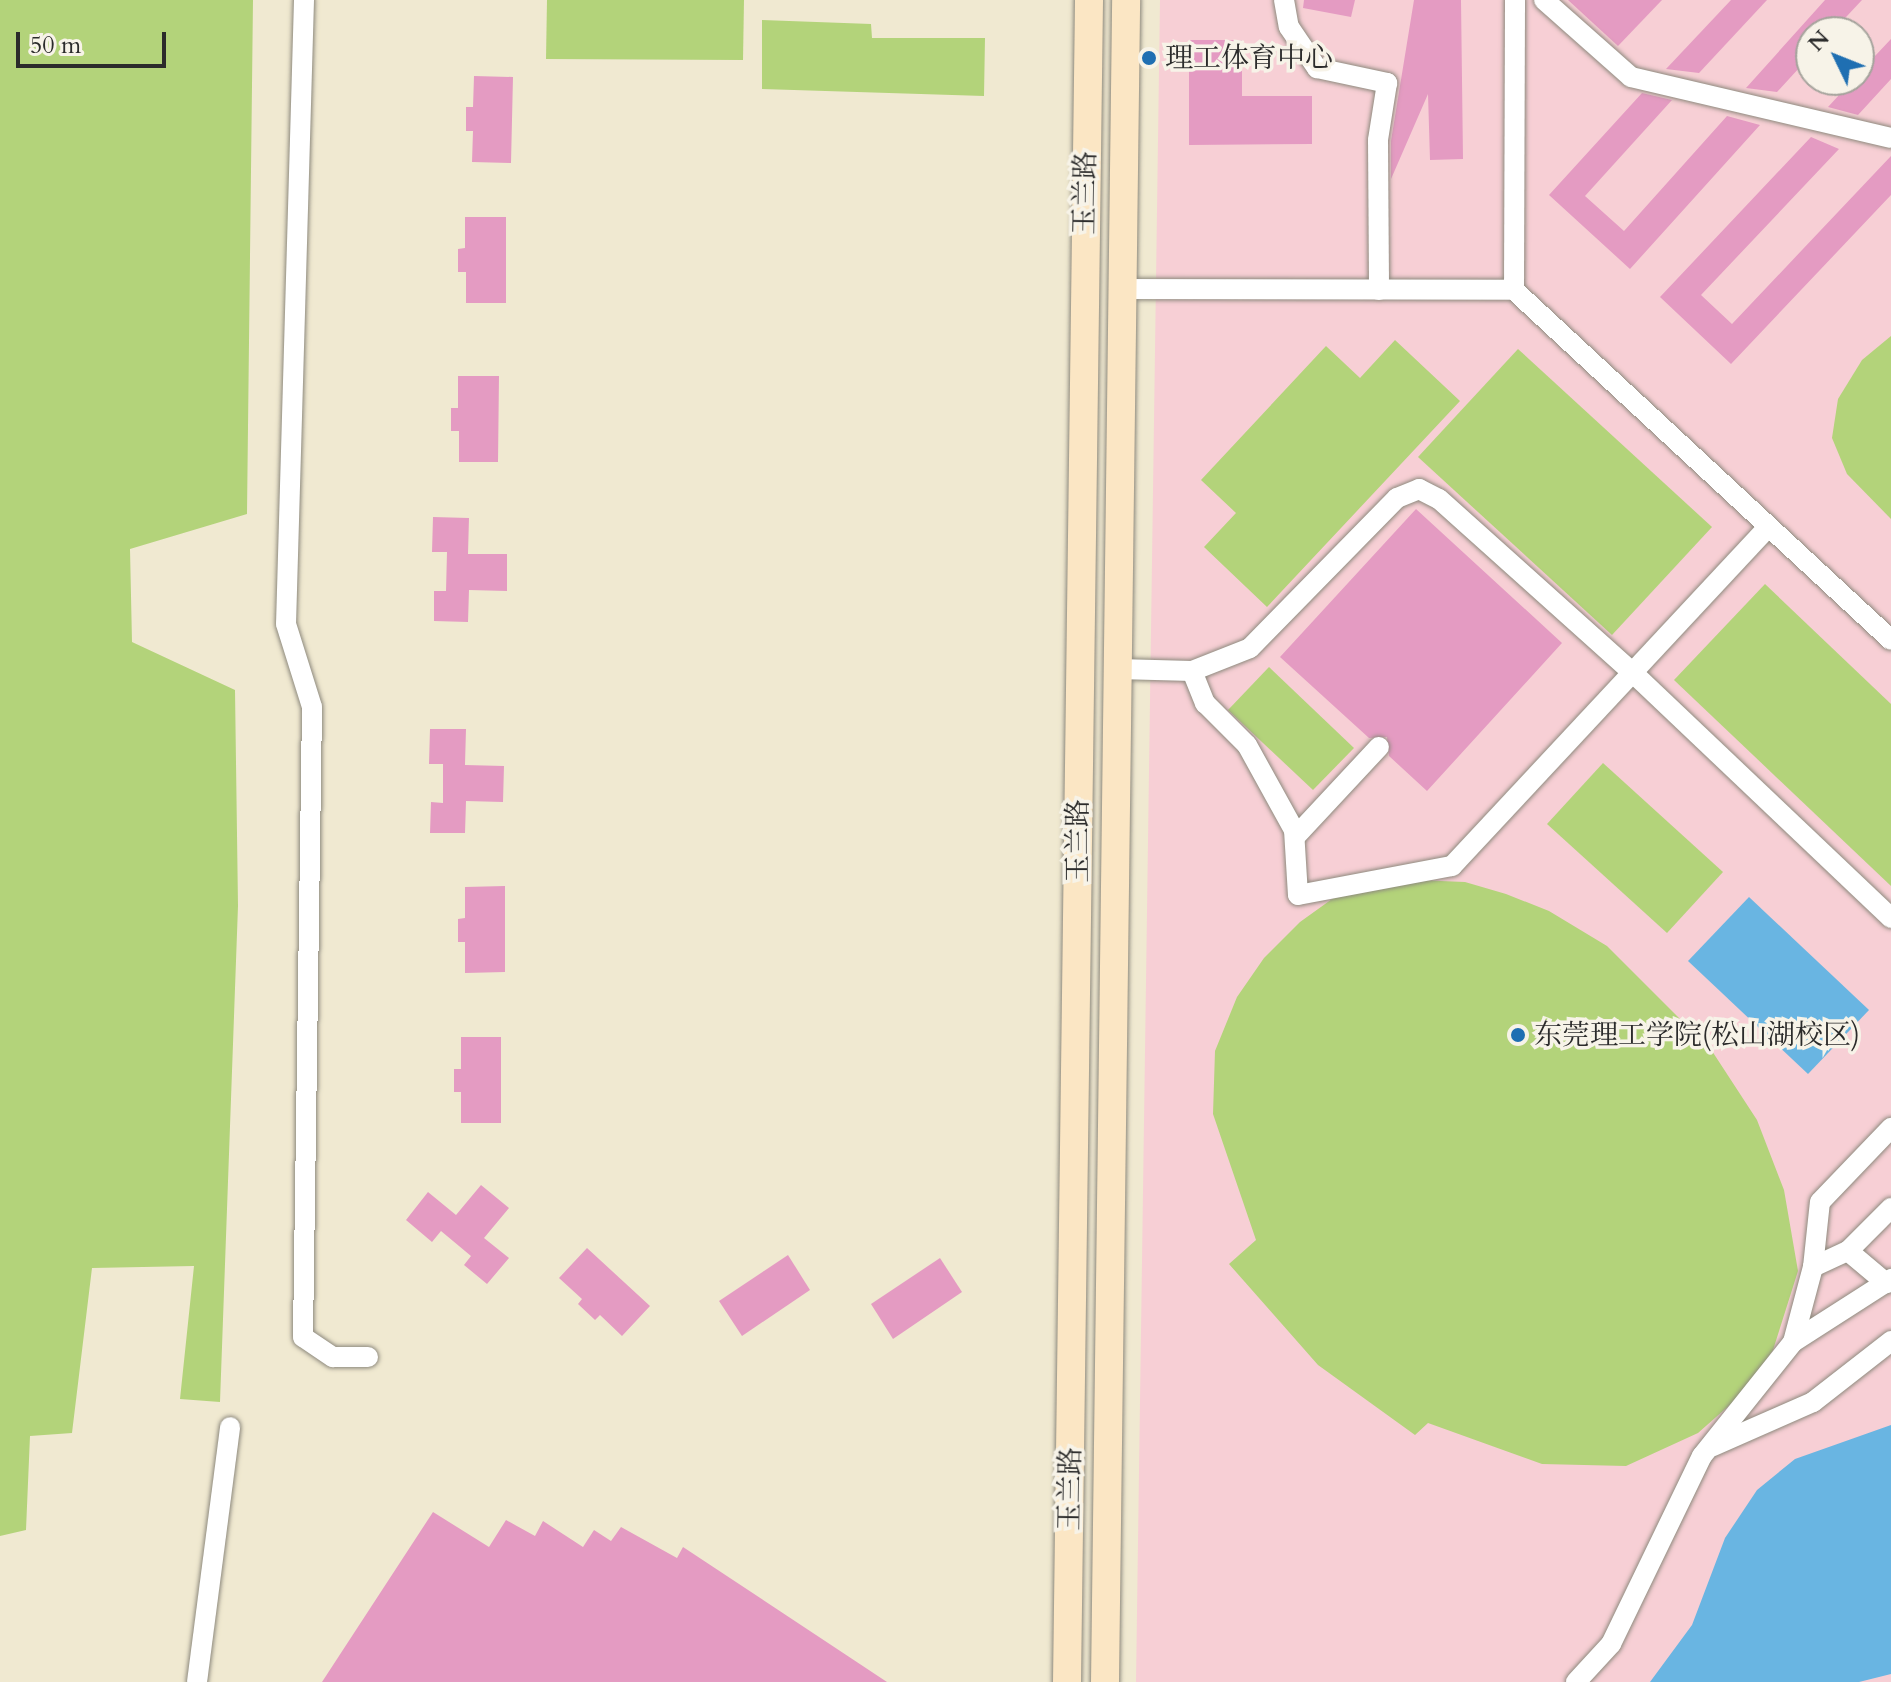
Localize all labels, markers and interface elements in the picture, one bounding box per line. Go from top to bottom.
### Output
scale bar [20,16,170,66]
north arrow [1795,16,1875,96]
text: N [1801,24,1836,58]
text: 50 m [30,29,81,62]
place label: 理工体育中心 [1165,41,1333,75]
marker: 理工体育中心 [1140,49,1158,67]
street label: 玉兰路 [1067,151,1103,235]
street label: 玉兰路 [1061,799,1095,883]
place label: 东莞理工学院(松山湖校区) [1534,1018,1860,1052]
marker: 东莞理工学院(松山湖校区) [1509,1026,1527,1044]
street label: 玉兰路 [1052,1447,1088,1531]

